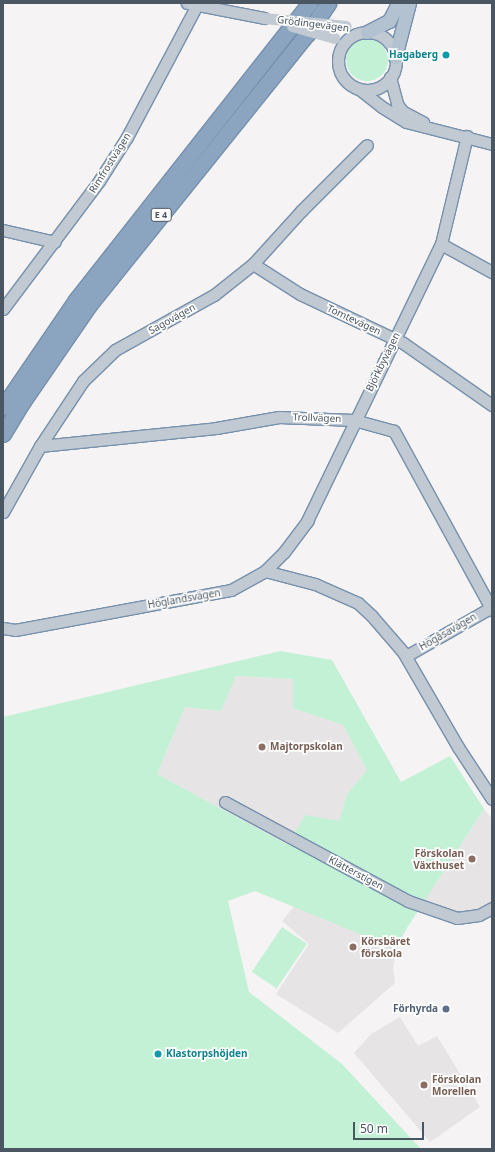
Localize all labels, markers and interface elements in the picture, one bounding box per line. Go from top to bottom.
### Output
street label: Grödingevägen [276,14,350,34]
place label: Hagaberg [389,49,438,61]
marker: Hagaberg [441,50,451,60]
street label: Rimfrostvägen [87,131,133,195]
road number: E 4 [150,208,172,222]
street label: Sagovägen [146,301,198,337]
street label: Tomtevägen [325,302,383,338]
street label: Björkbyvägen [364,330,402,394]
street label: Trollvägen [292,411,342,425]
street label: Höglandsvägen [147,587,221,611]
street label: Högåsavägen [417,611,479,653]
place label: Majtorpskolan [270,741,343,753]
marker: Majtorpskolan [257,742,267,752]
place label: Förskolan Växthuset [413,847,464,870]
street label: Klätterstigen [327,854,385,892]
marker: Förskolan Växthuset [467,854,477,864]
place label: Körsbäret förskola [361,935,410,958]
marker: Körsbäret förskola [348,942,358,952]
place label: Förhyrda [393,1003,438,1015]
marker: Förhyrda [441,1004,451,1014]
place label: Klastorpshöjden [166,1048,248,1060]
marker: Klastorpshöjden [153,1049,163,1059]
place label: Förskolan Morellen [432,1073,481,1096]
marker: Förskolan Morellen [419,1080,429,1090]
scale bar [355,1114,426,1140]
text: 50 m [360,1120,388,1137]

